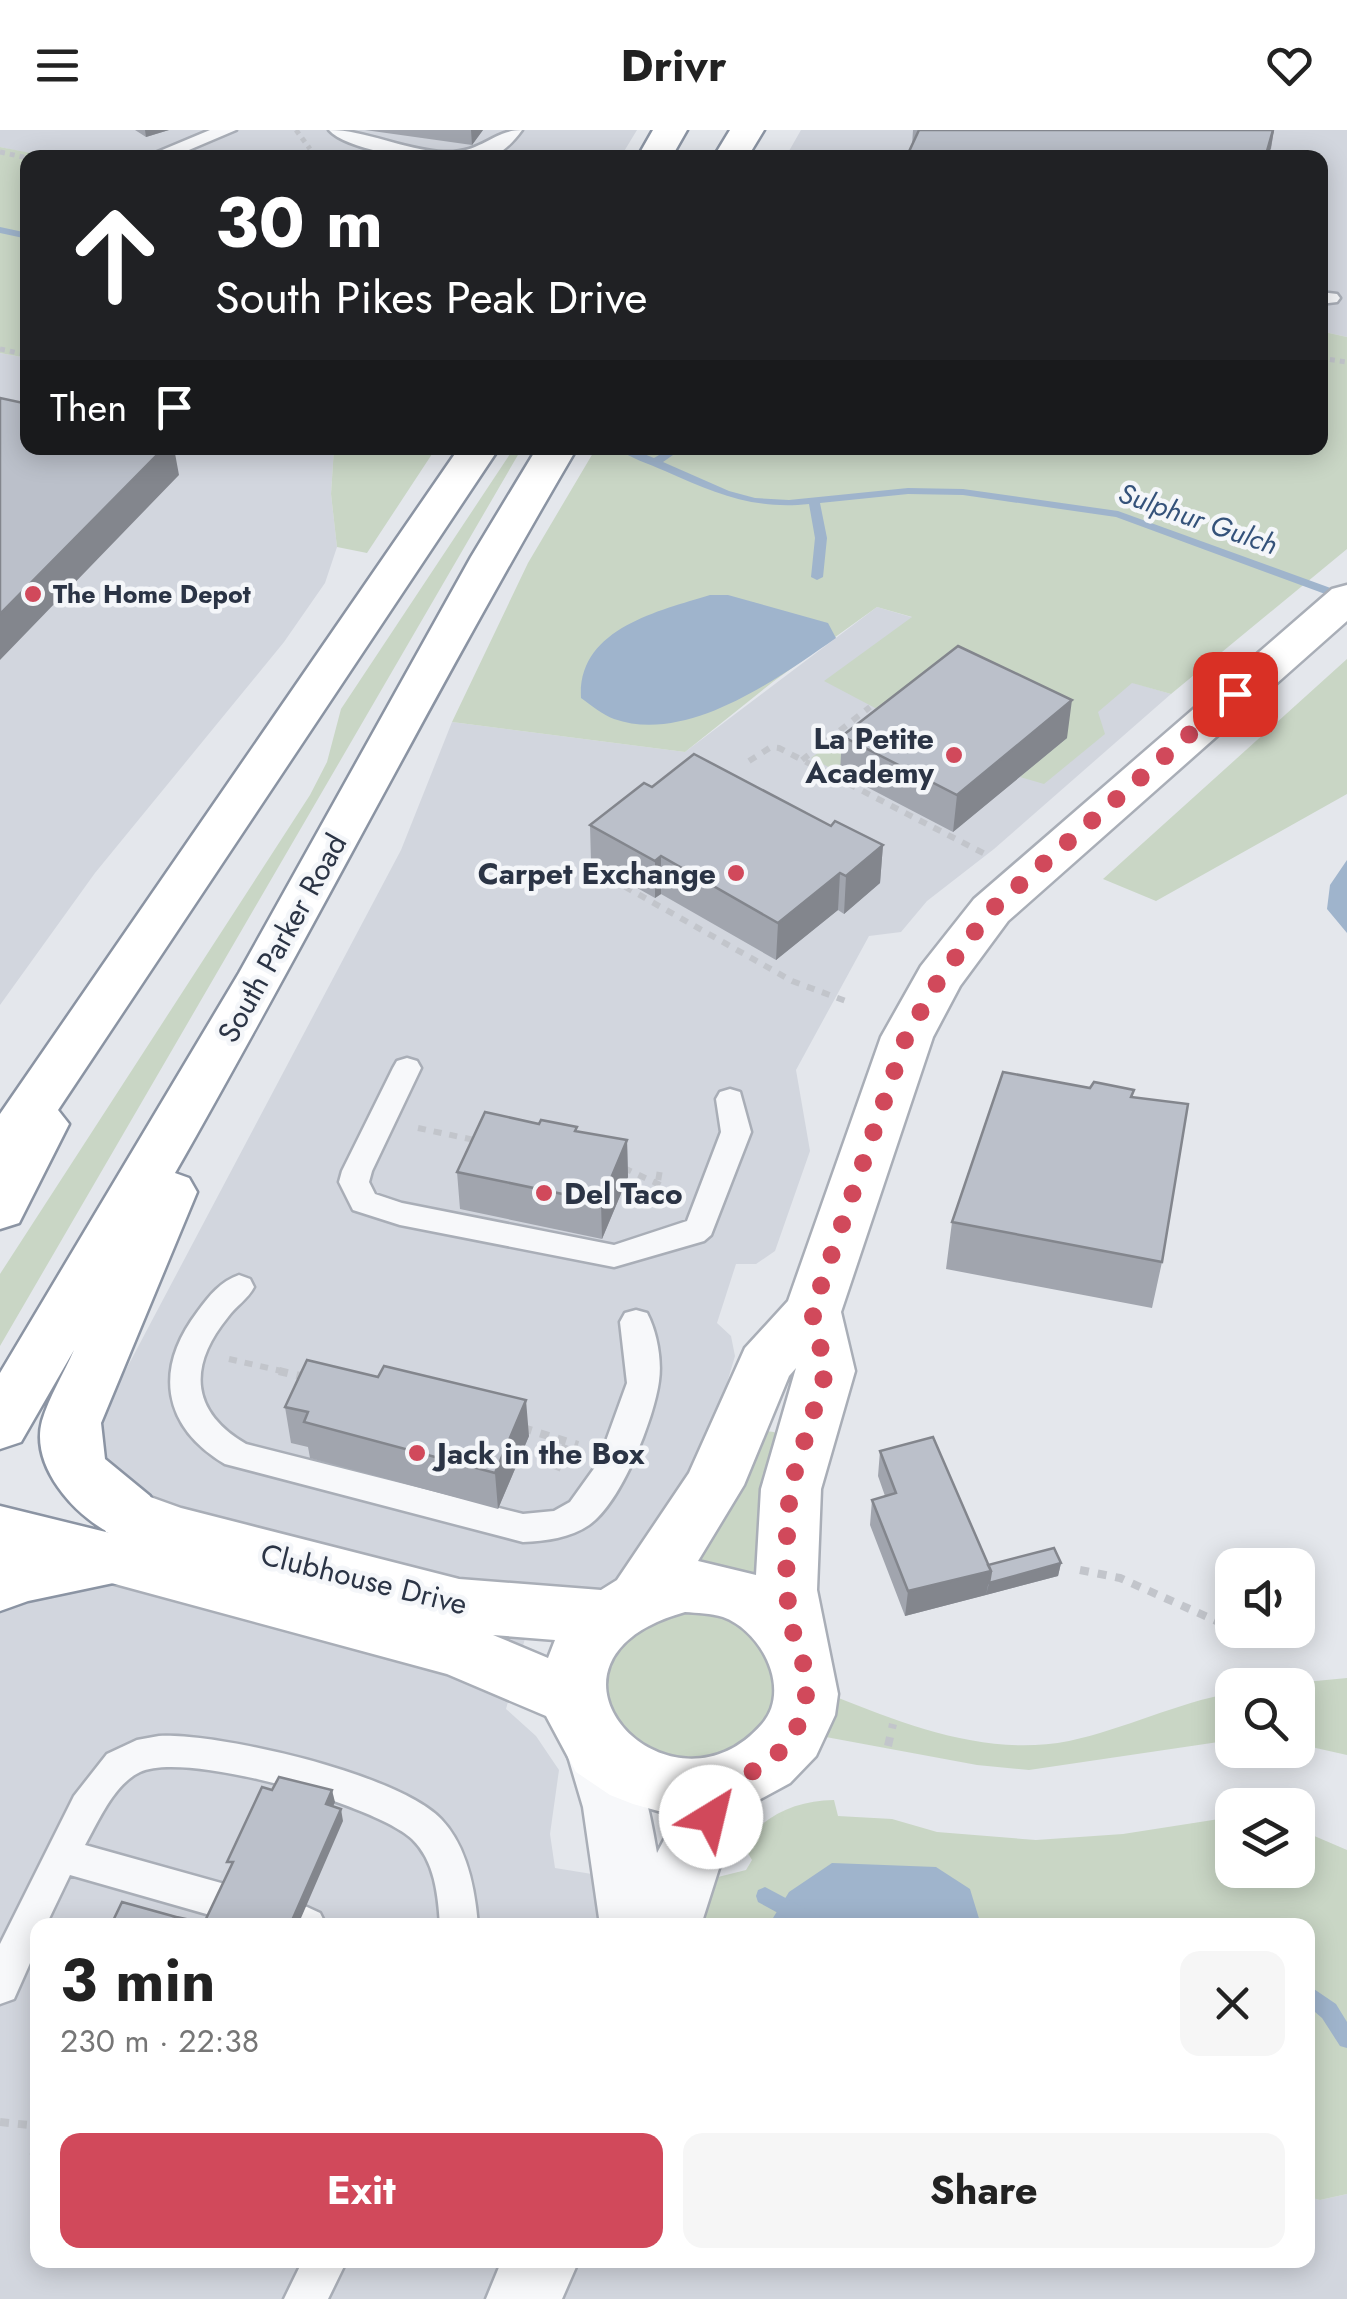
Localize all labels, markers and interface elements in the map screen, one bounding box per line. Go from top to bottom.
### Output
text: Drivr [620,33,727,98]
icon: menu [30,38,85,93]
icon: heart [1262,38,1317,93]
text: 30 m [215,172,383,273]
icon: ahead [50,190,180,320]
text: South Pikes Peak Drive [215,265,648,330]
text: Then [50,380,127,435]
icon: arrive [147,380,202,435]
water label: Sulphur Gulch [1113,473,1283,565]
place label: The Home Depot [53,576,251,612]
marker: The Home Depot [22,583,44,605]
pin [1193,652,1278,737]
icon: arrive [1208,667,1263,722]
place label: La Petite Academy [804,717,934,794]
marker: La Petite Academy [943,744,965,766]
street label: South Parker Road [207,826,357,1050]
place label: Carpet Exchange [478,852,716,895]
marker: Carpet Exchange [725,862,747,884]
place label: Del Taco [564,1172,683,1215]
marker: Del Taco [533,1182,555,1204]
place label: Jack in the Box [432,1432,645,1475]
marker: Jack in the Box [406,1442,428,1464]
street label: Clubhouse Drive [256,1533,472,1625]
map controls [1215,1548,1315,1888]
button: sound [1215,1548,1315,1648]
button: search [1215,1668,1315,1768]
position arrow [659,1765,763,1869]
button: layers [1215,1788,1315,1888]
text: 3 min [60,1937,216,2024]
button: close [1180,1951,1285,2056]
text: 230 m · 22:38 [60,2018,259,2064]
button: Exit [60,2133,663,2248]
button: Share [683,2133,1285,2248]

